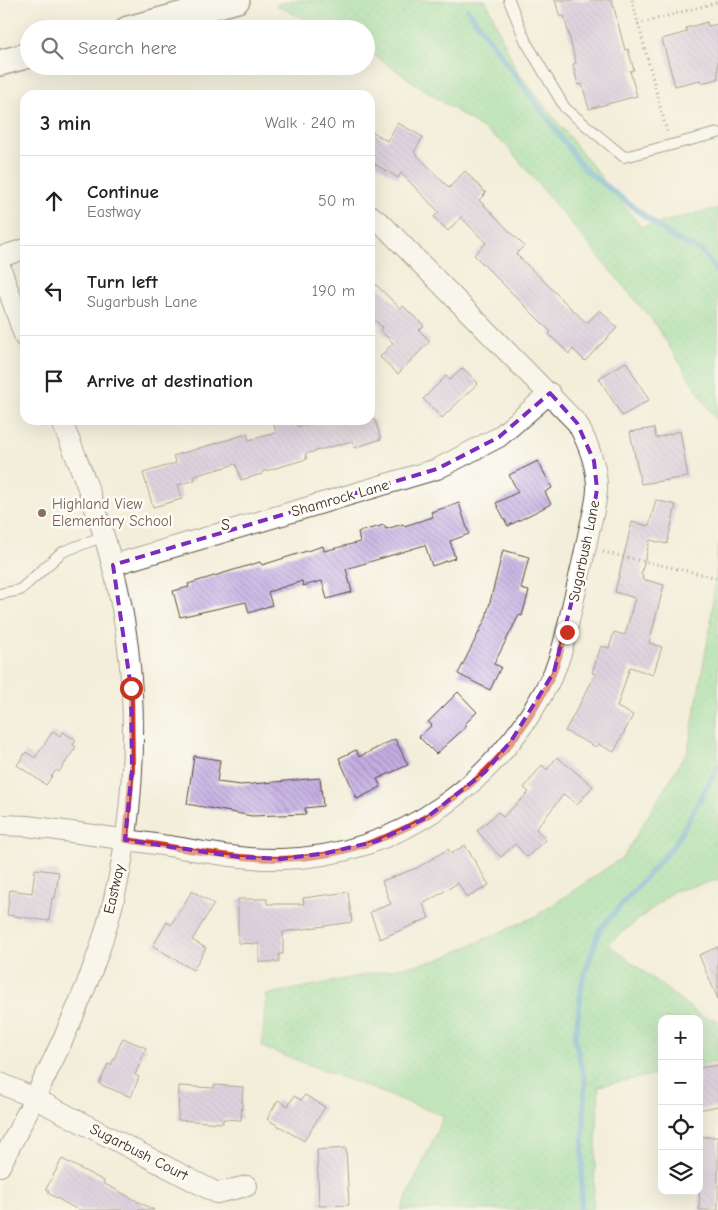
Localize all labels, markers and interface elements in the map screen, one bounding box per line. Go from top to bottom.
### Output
search box [20,20,375,75]
icon: search [38,34,66,62]
text: Search here [78,37,177,59]
text: 3 min [40,111,91,135]
text: Walk · 240 m [265,114,355,132]
text: Continue [87,181,159,203]
icon: ahead [40,187,68,215]
text: 50 m [318,192,355,210]
text: Eastway [87,203,141,221]
text: Turn left [87,271,158,293]
icon: left [40,277,68,305]
text: 190 m [312,282,355,300]
text: Sugarbush Lane [87,293,197,311]
icon: arrive [40,367,68,395]
text: Arrive at destination [87,370,253,392]
street label: Shamrock Lane [289,475,391,520]
place label: Highland View Elementary School [52,495,172,530]
street label: Sugarbush Lane [564,498,604,603]
marker: Highland View Elementary School [36,507,48,519]
district label: S [221,516,231,534]
route end [556,621,579,644]
route start [120,677,143,700]
street label: Eastway [100,862,129,916]
map controls [658,1015,703,1195]
button: + [658,1015,703,1060]
button: − [658,1060,703,1105]
button: locate [658,1105,703,1150]
street label: Sugarbush Court [87,1120,192,1185]
button: layers [658,1150,703,1195]

